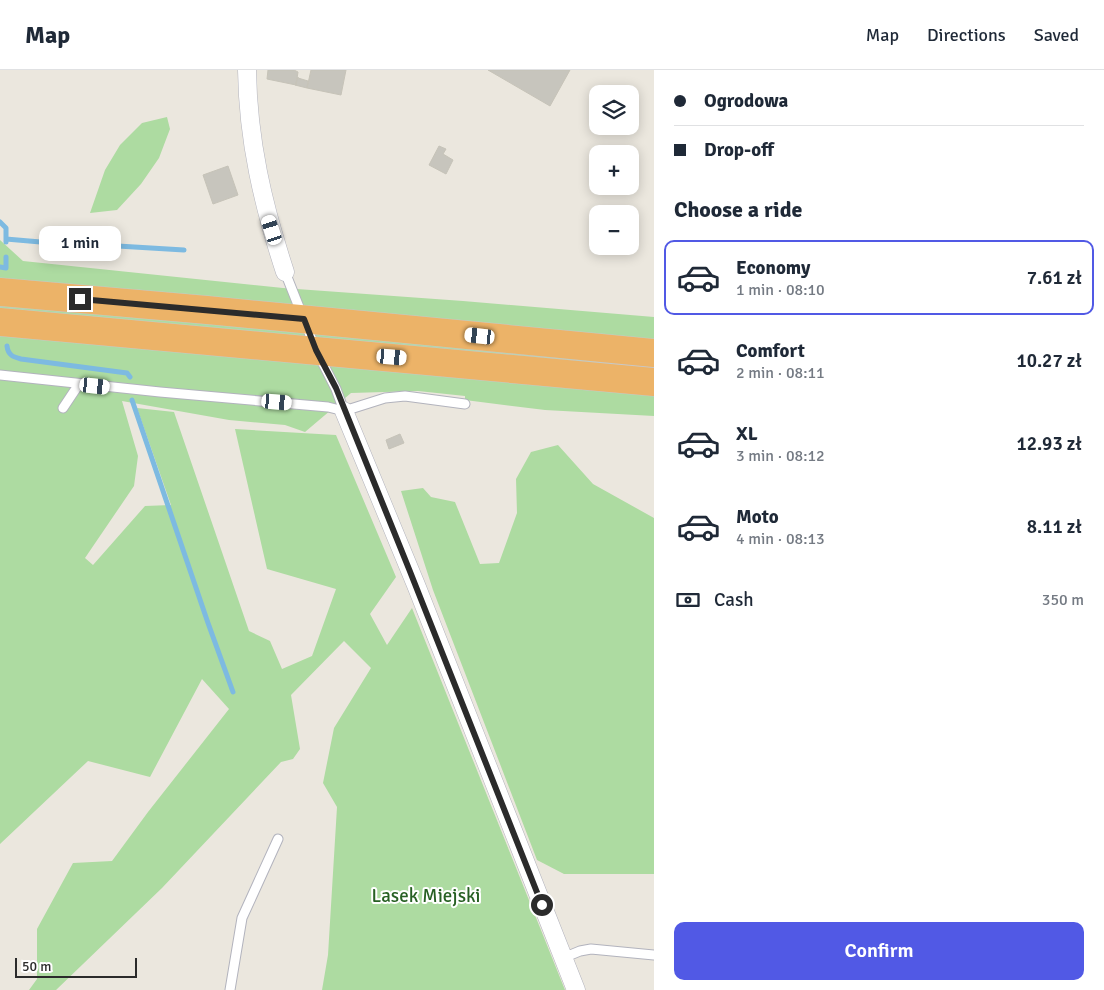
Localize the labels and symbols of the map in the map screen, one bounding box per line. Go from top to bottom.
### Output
car [260,213,283,247]
callout: 1 min [39,226,121,262]
route end [69,288,91,310]
car [464,327,495,345]
car [376,348,407,366]
car [79,377,110,395]
car [261,393,292,411]
park label: Lasek Miejski [371,884,481,908]
route start [531,894,553,916]
scale bar [15,955,138,978]

